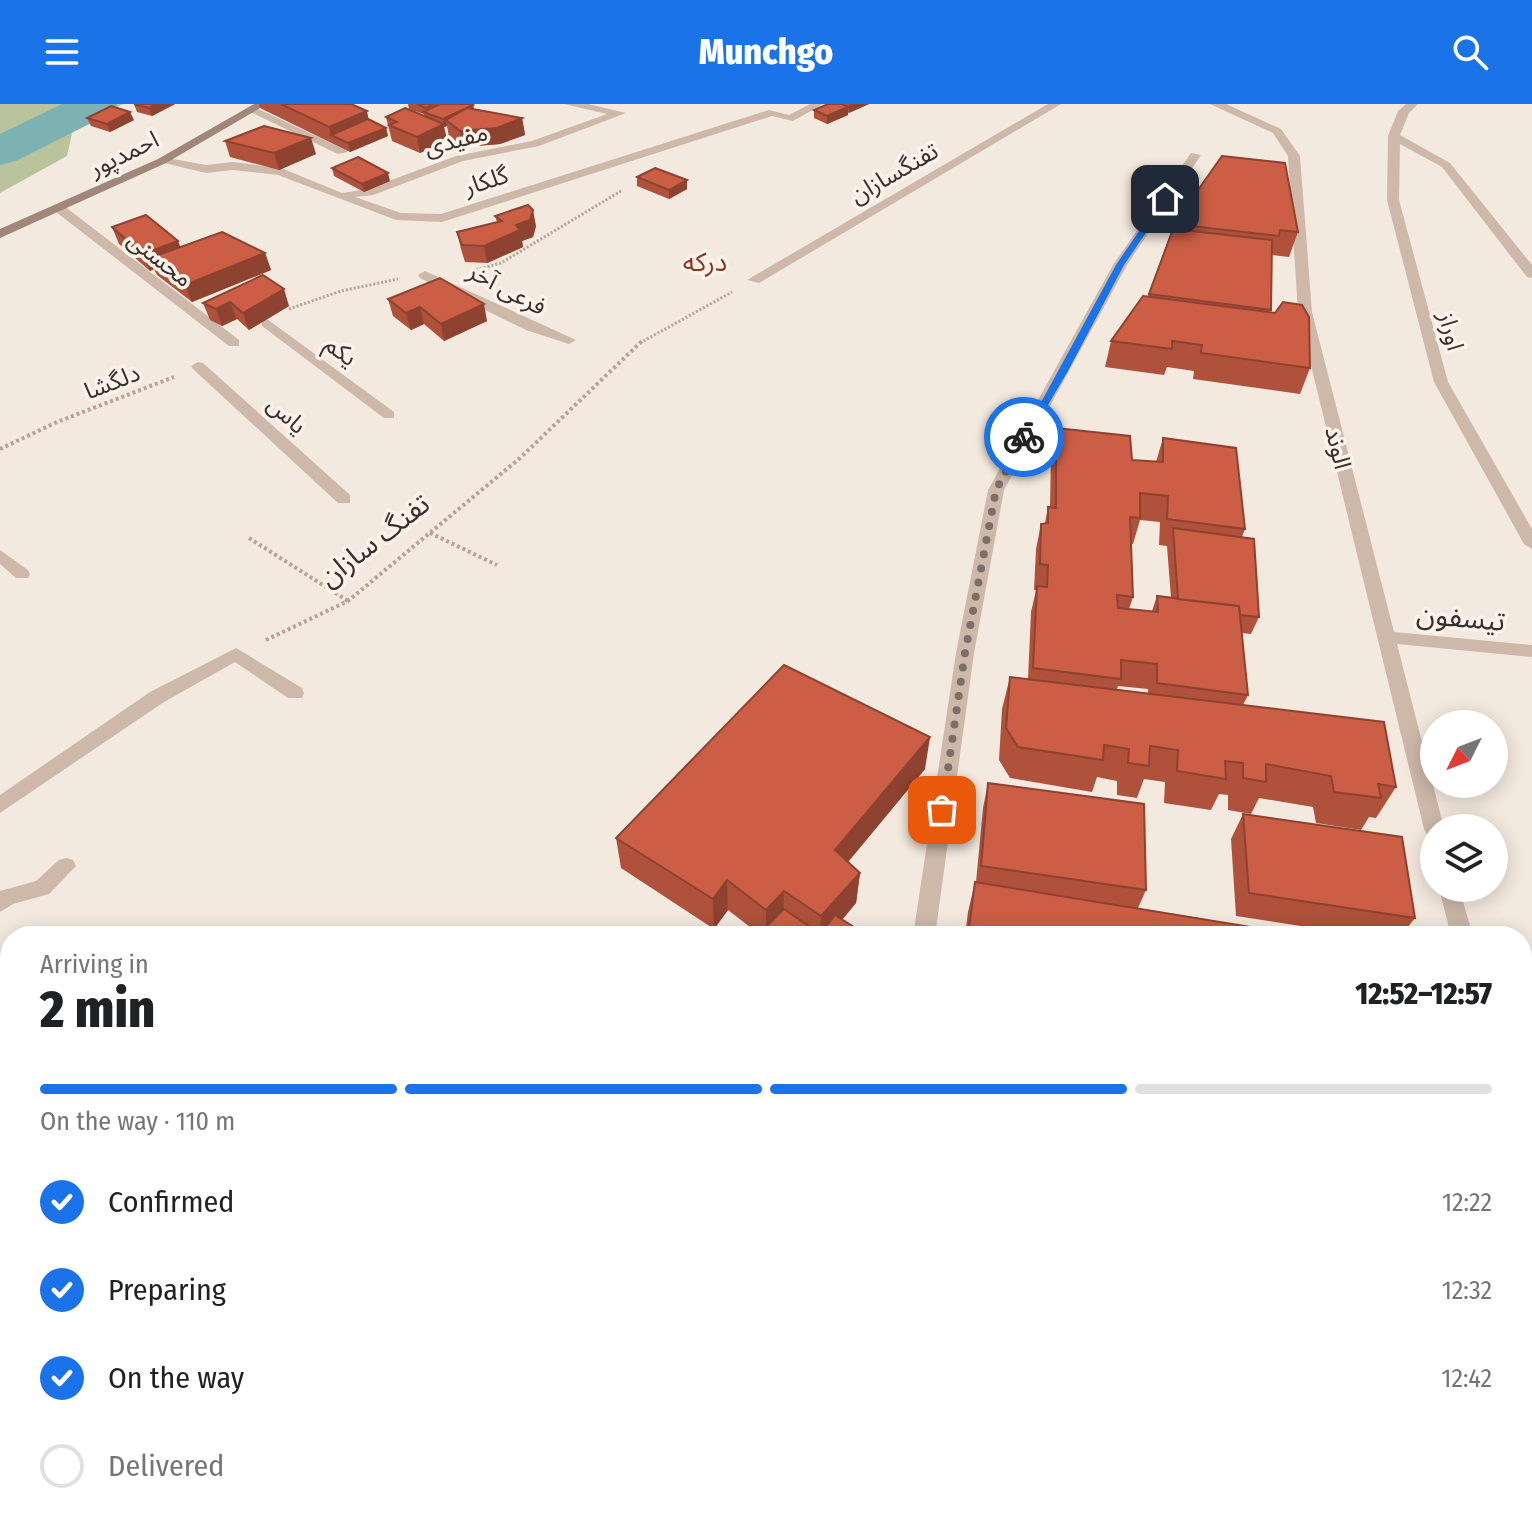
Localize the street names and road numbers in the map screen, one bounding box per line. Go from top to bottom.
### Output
street label: مفیدی [421,118,491,162]
street label: احمدپور [84,125,164,184]
street label: تفنگسازان [845,137,943,209]
street label: گلکار [459,160,513,202]
street label: محسنی [122,225,198,293]
street label: فرعی آخر [462,256,551,321]
street label: اوراز [1432,307,1470,354]
street label: یکم [318,330,363,374]
street label: دلگشا [80,359,144,405]
street label: یاس [262,390,312,440]
street label: الوند [1319,424,1357,472]
street label: تفنگ سازان [312,487,436,594]
street label: تیسفون [1415,597,1507,638]

